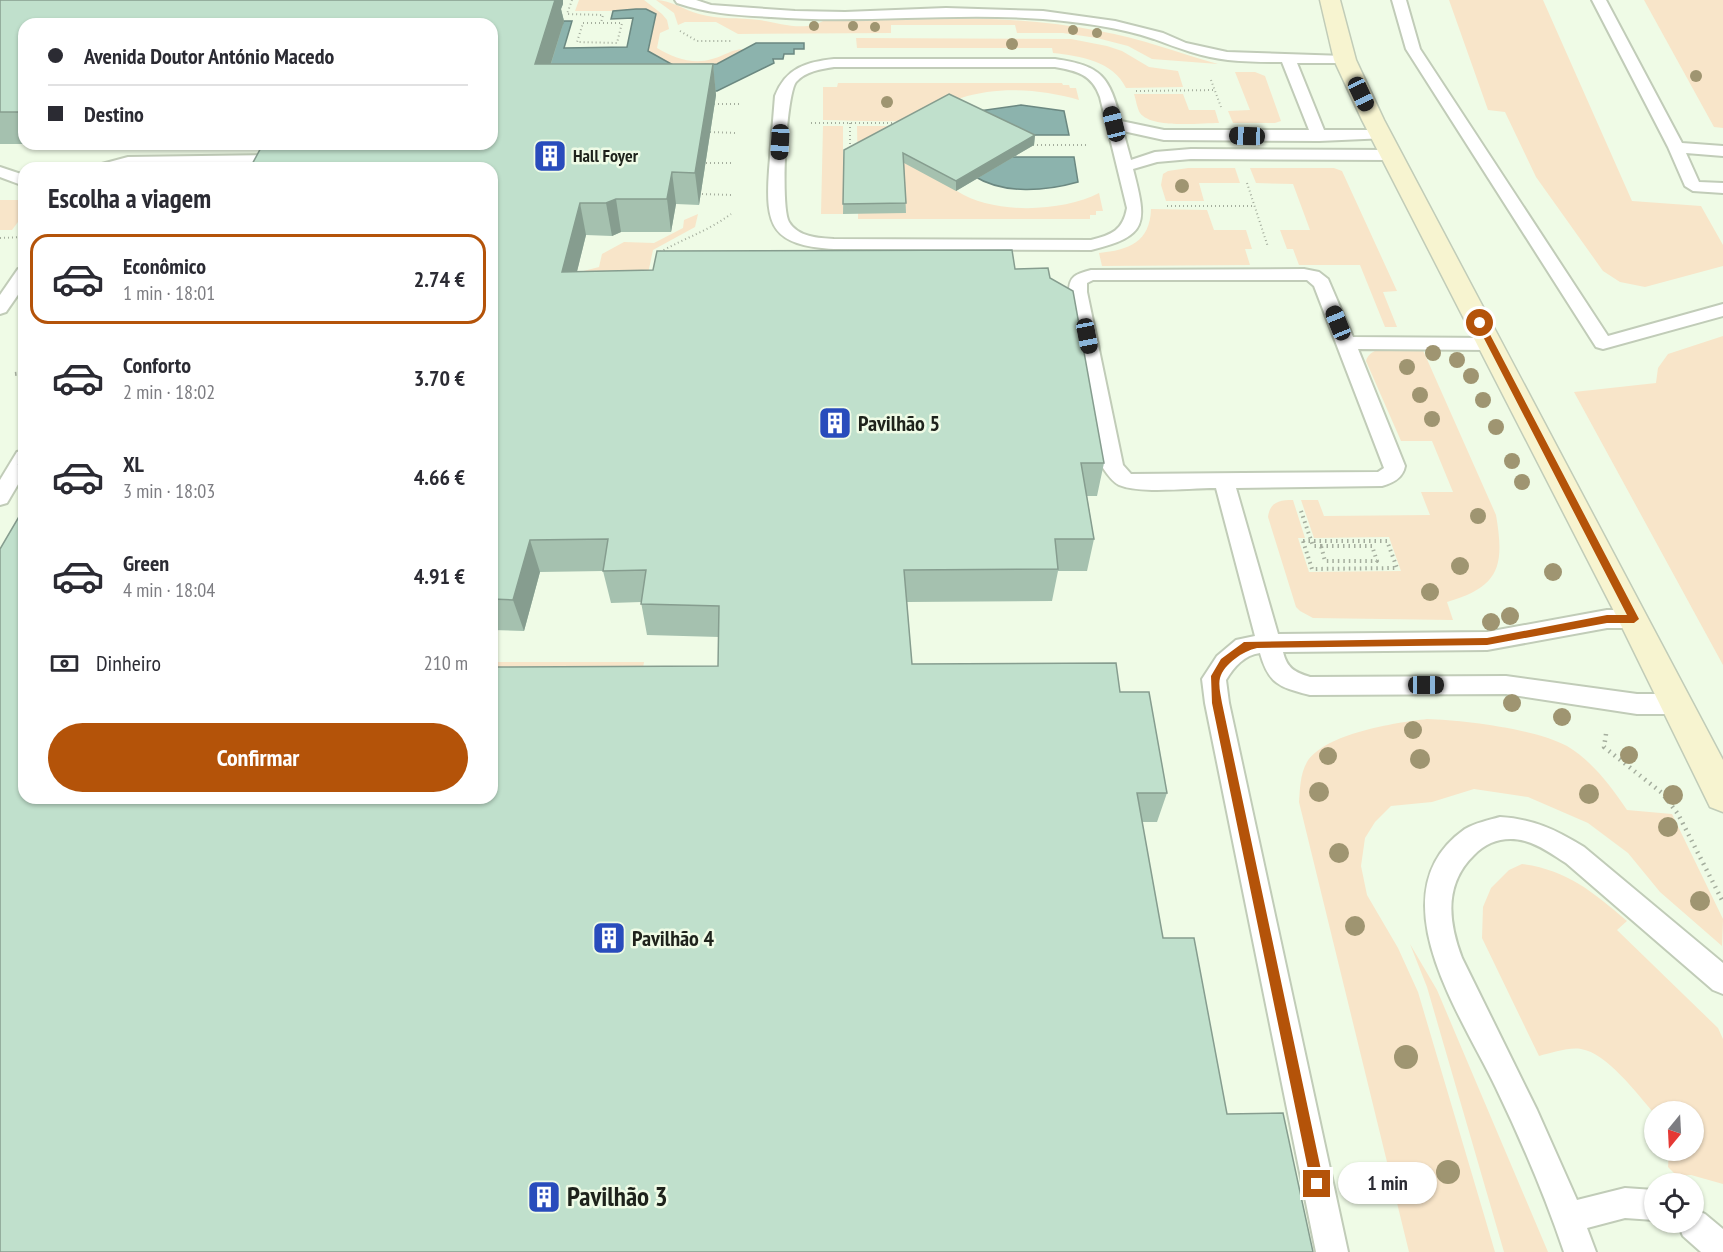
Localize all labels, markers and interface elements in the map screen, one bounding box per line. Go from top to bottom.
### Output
text: Avenida Doutor António Macedo [84,42,334,70]
car [1345,74,1377,114]
text: Destino [84,100,144,128]
car [1101,104,1127,144]
car [770,124,790,160]
car [1229,126,1265,146]
building icon: Hall Foyer [532,138,568,174]
place label: Hall Foyer [573,144,639,167]
text: Escolha a viagem [48,181,211,215]
icon: car [51,252,105,306]
text: Econômico [123,252,206,280]
text: 2.74 € [414,265,465,293]
text: 1 min · 18:01 [123,280,215,306]
car [1323,303,1353,343]
route start [1466,309,1493,336]
car [1075,317,1099,355]
icon: car [51,351,105,405]
text: Conforto [123,351,191,379]
text: 3.70 € [414,364,465,392]
text: 2 min · 18:02 [123,379,215,405]
building icon: Pavilhão 5 [817,405,853,441]
place label: Pavilhão 5 [858,409,940,437]
icon: car [51,450,105,504]
text: XL [123,450,144,478]
text: 4.66 € [414,463,465,491]
text: 3 min · 18:03 [123,478,215,504]
icon: car [51,549,105,603]
text: Green [123,549,169,577]
text: 4.91 € [414,562,465,590]
text: 4 min · 18:04 [123,577,215,603]
icon: cash [48,647,81,680]
text: Dinheiro [96,649,161,677]
text: 210 m [424,650,468,676]
car [1408,676,1444,694]
button: Confirmar [48,723,468,792]
building icon: Pavilhão 4 [591,920,627,956]
place label: Pavilhão 4 [632,924,714,952]
north arrow [1644,1101,1704,1161]
map controls [1644,1101,1704,1233]
callout: 1 min [1338,1163,1437,1205]
route end [1303,1170,1330,1197]
text: 1 min [1367,1170,1408,1196]
button: locate [1644,1173,1704,1233]
building icon: Pavilhão 3 [526,1179,562,1215]
place label: Pavilhão 3 [567,1179,668,1213]

